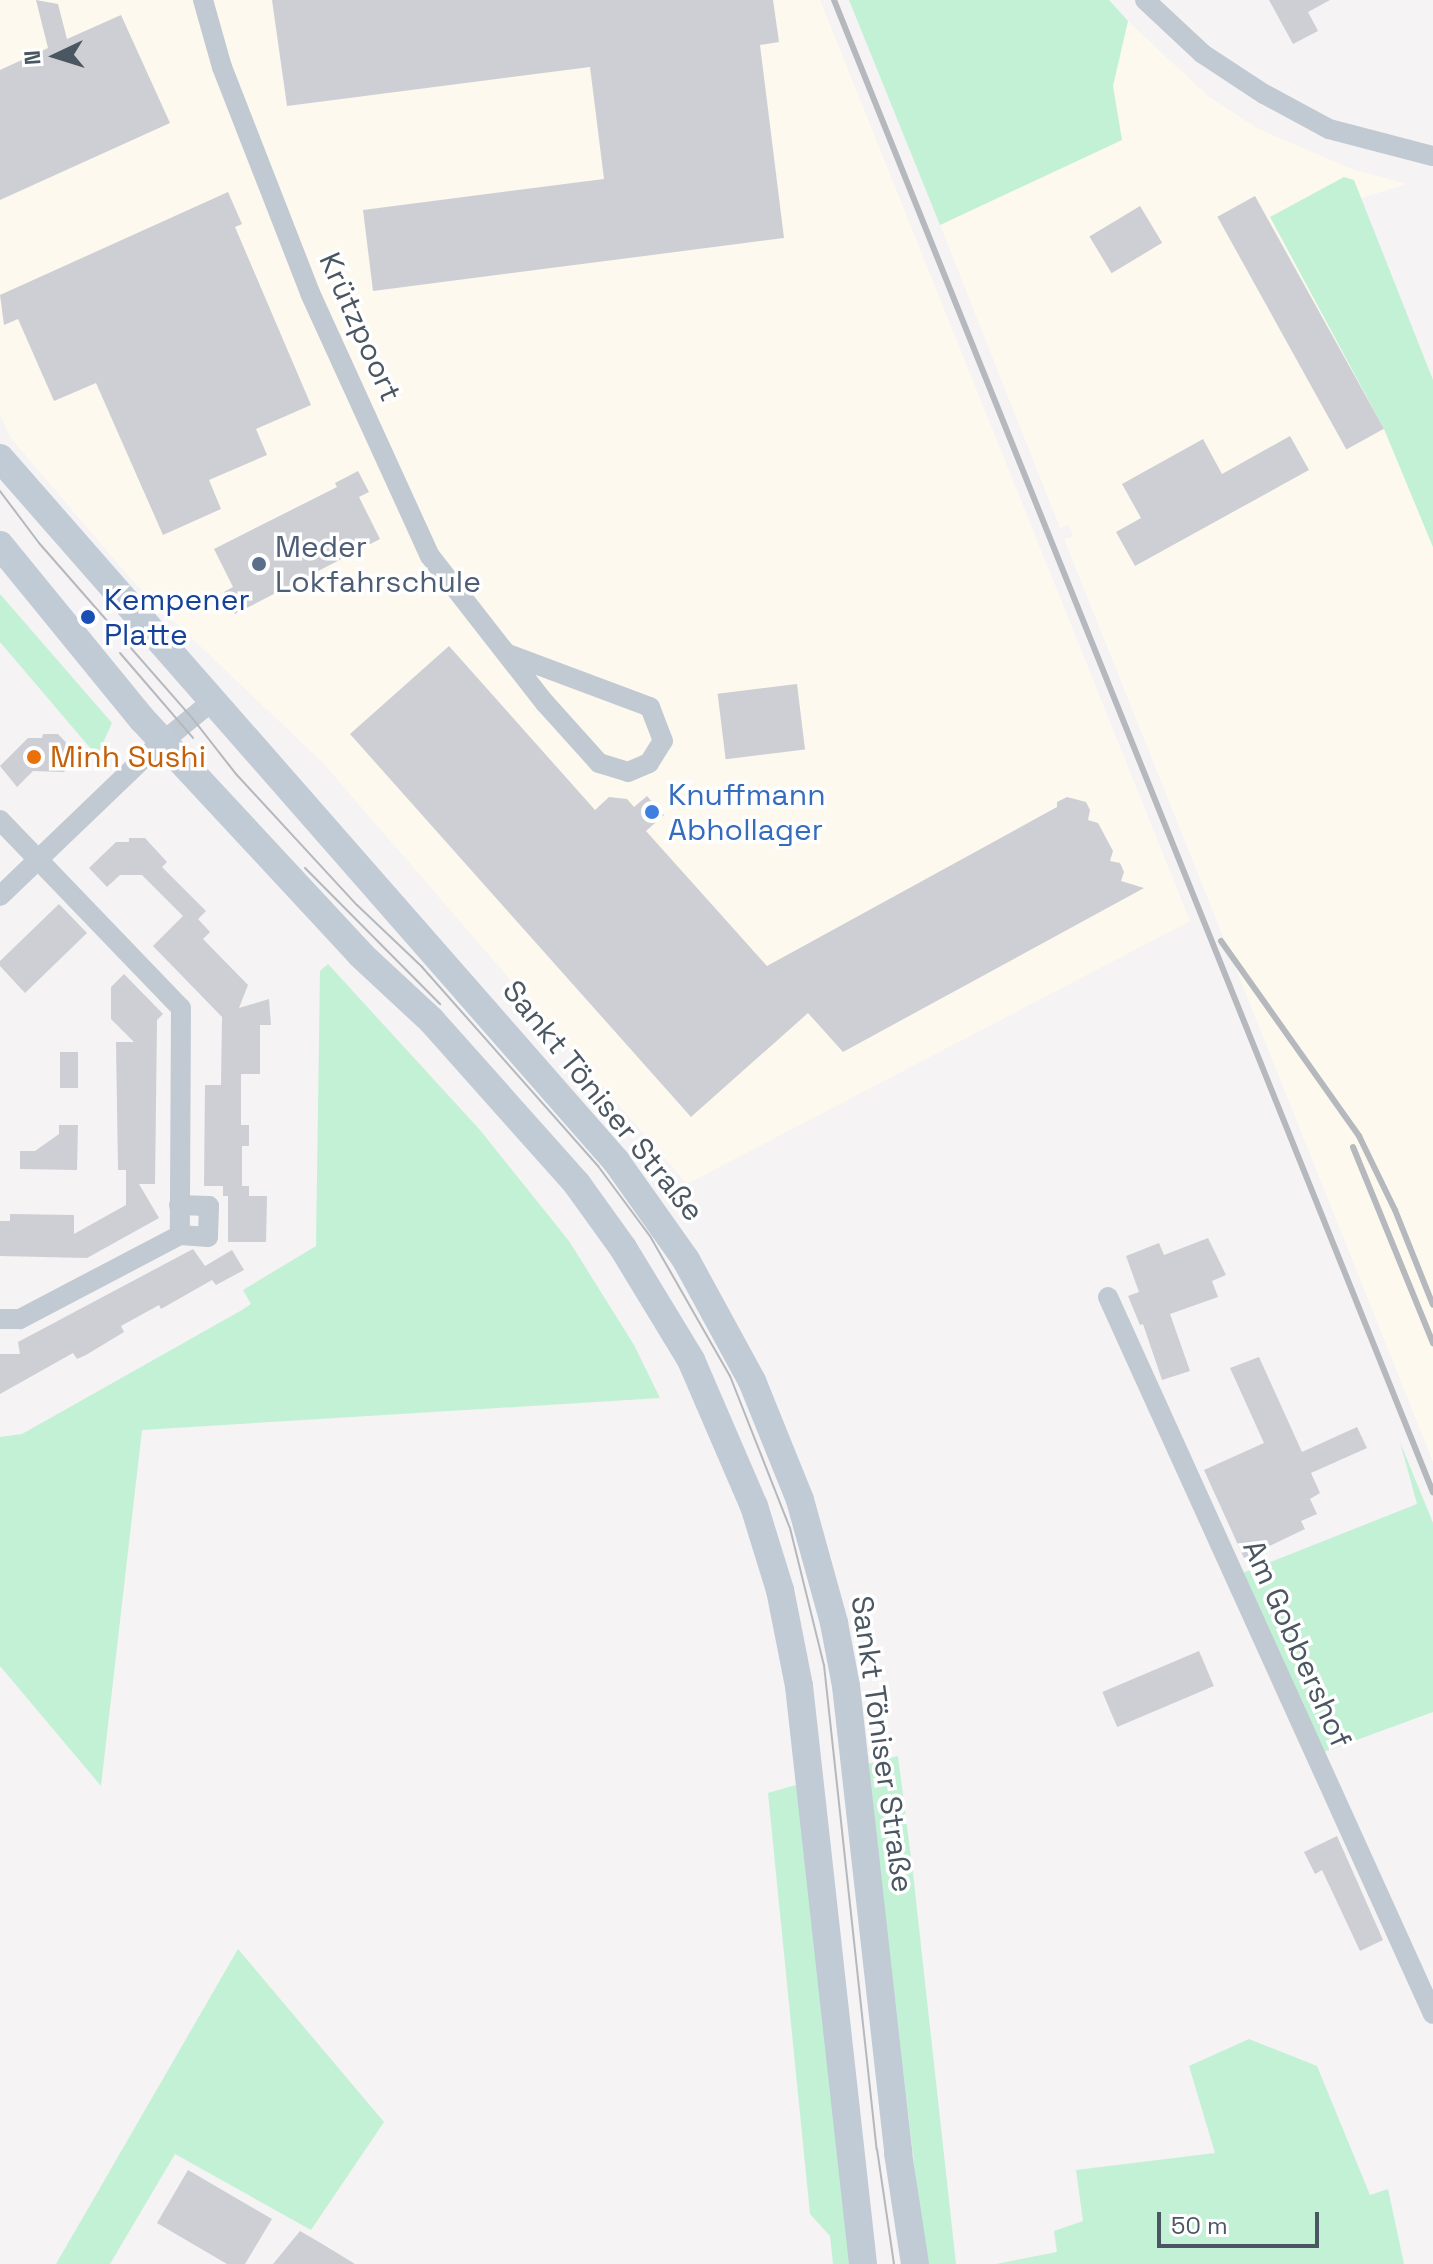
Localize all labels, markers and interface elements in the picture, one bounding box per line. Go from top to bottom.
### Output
north arrow [16,16,96,96]
text: N [18,49,47,66]
street label: Krützpoort [311,247,409,407]
place label: Meder Lokfahrschule [275,529,481,600]
marker: Meder Lokfahrschule [250,555,268,573]
place label: Kempener Platte [104,582,250,652]
marker: Kempener Platte [79,608,97,626]
place label: Minh Sushi [50,739,206,775]
marker: Minh Sushi [25,748,43,766]
place label: Knuffmann Abhollager [668,777,826,848]
marker: Knuffmann Abhollager [643,803,661,821]
street label: Sankt Töniser Straße [495,973,711,1229]
street label: Am Gobbershof [1235,1535,1359,1753]
street label: Sankt Töniser Straße [843,1593,921,1895]
scale bar [1161,2196,1323,2246]
text: 50 m [1171,2210,1228,2241]

